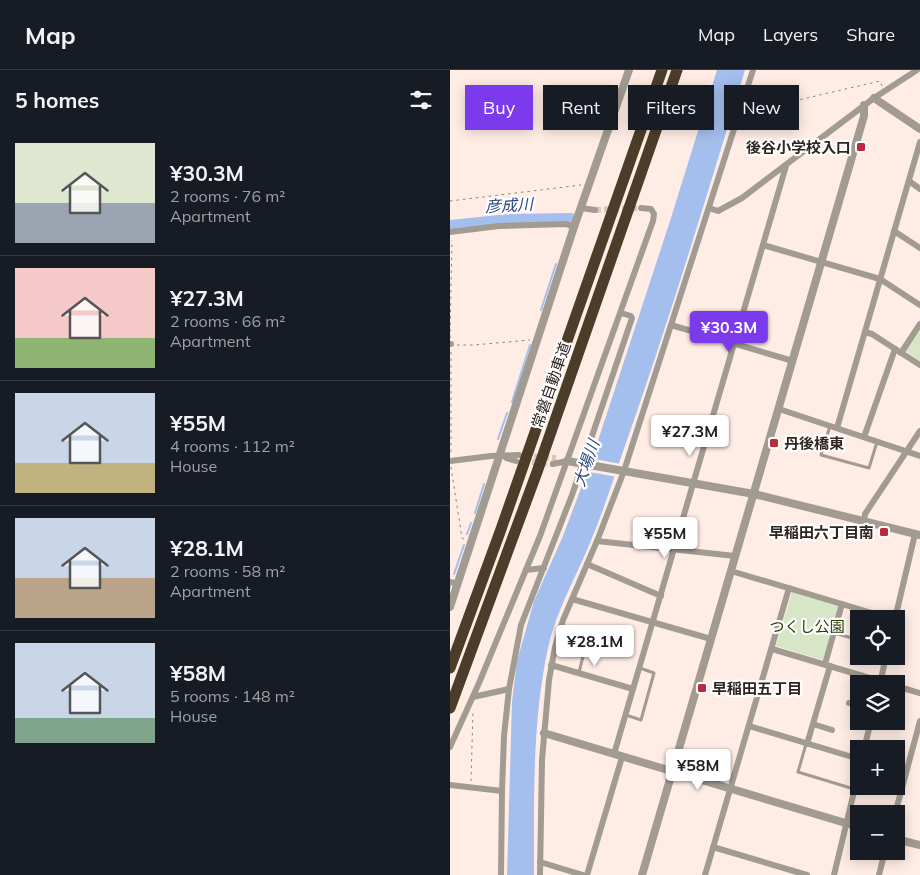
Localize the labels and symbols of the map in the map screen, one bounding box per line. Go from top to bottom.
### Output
place label: 後谷小学校入口 [746,138,851,157]
marker: 後谷小学校入口 [855,141,867,153]
water label: 彦成川 [485,194,535,216]
pin: ¥30.3M [688,310,770,353]
street label: 常磐自動車道 [527,339,575,431]
pin: ¥27.3M [649,414,731,457]
place label: 丹後橋東 [784,434,844,453]
water label: 大場川 [569,435,604,489]
marker: 丹後橋東 [768,437,780,449]
pin: ¥55M [635,516,695,559]
place label: 早稲田六丁目南 [769,523,874,542]
marker: 早稲田六丁目南 [878,526,890,538]
park label: つくし公園 [769,617,845,636]
pin: ¥28.1M [554,624,636,667]
place label: 早稲田五丁目 [712,679,802,698]
marker: 早稲田五丁目 [696,682,708,694]
pin: ¥58M [668,748,728,791]

